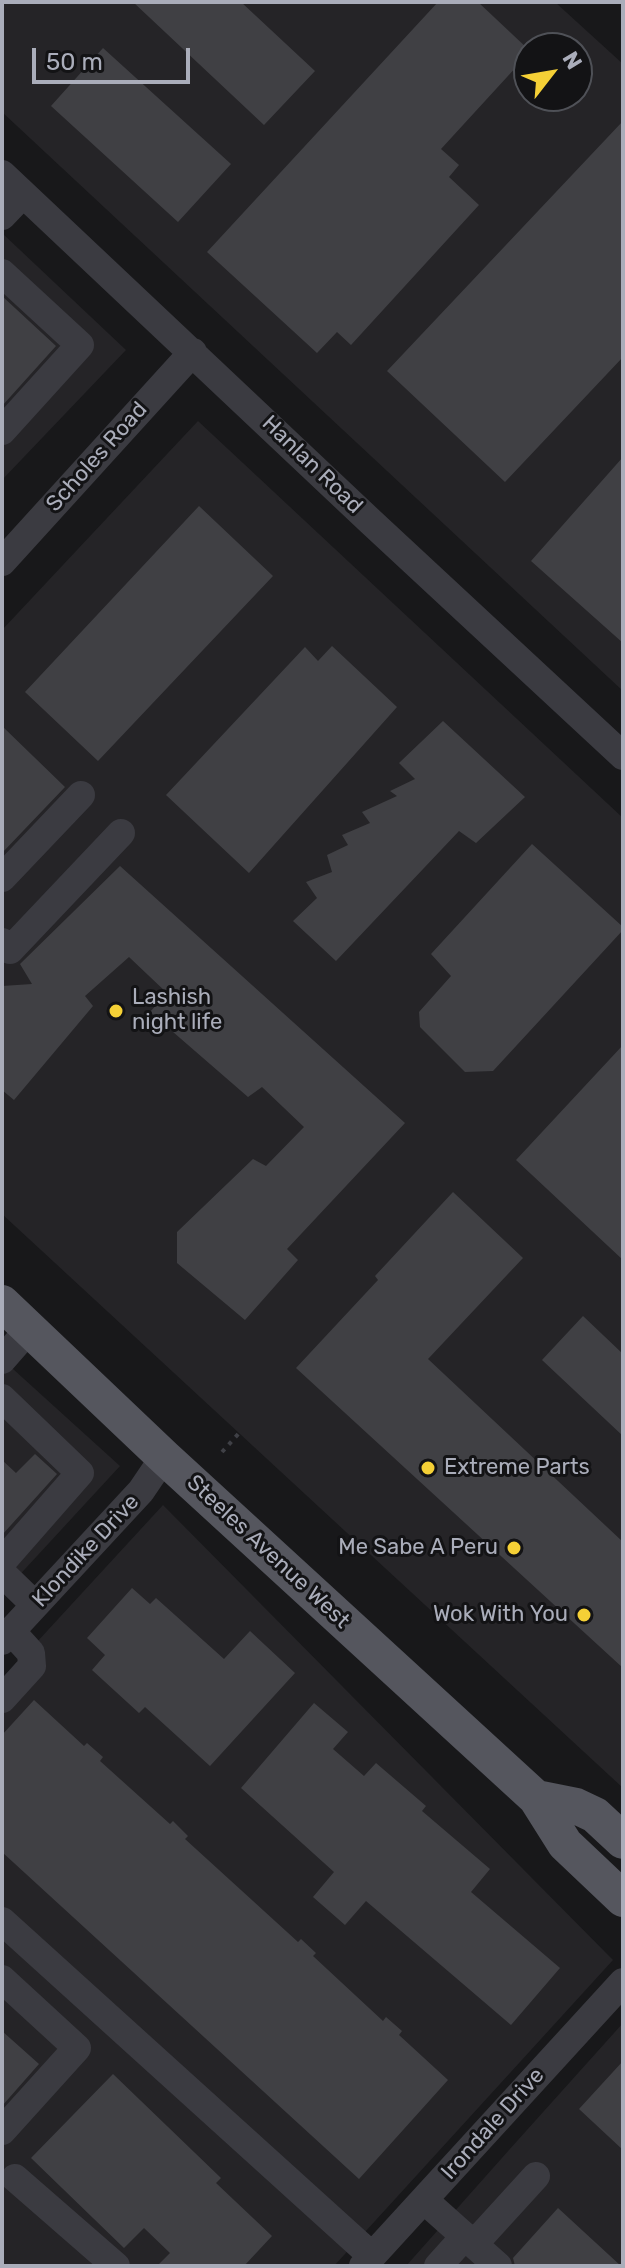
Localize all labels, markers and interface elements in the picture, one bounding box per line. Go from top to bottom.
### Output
scale bar [36,32,194,82]
north arrow [513,32,593,112]
text: N [557,47,588,74]
text: 50 m [46,48,103,76]
street label: Scholes Road [41,397,153,517]
street label: Hanlan Road [256,411,368,519]
place label: Lashish night life [132,985,222,1036]
marker: Lashish night life [107,1002,125,1020]
place label: Extreme Parts [444,1455,590,1481]
marker: Extreme Parts [419,1459,437,1477]
street label: Steeles Avenue West [181,1470,355,1634]
street label: Klondike Drive [27,1489,145,1613]
place label: Me Sabe A Peru [338,1535,498,1561]
marker: Me Sabe A Peru [505,1539,523,1557]
place label: Wok With You [433,1602,568,1628]
marker: Wok With You [575,1606,593,1624]
street label: Irondale Drive [436,2063,550,2185]

